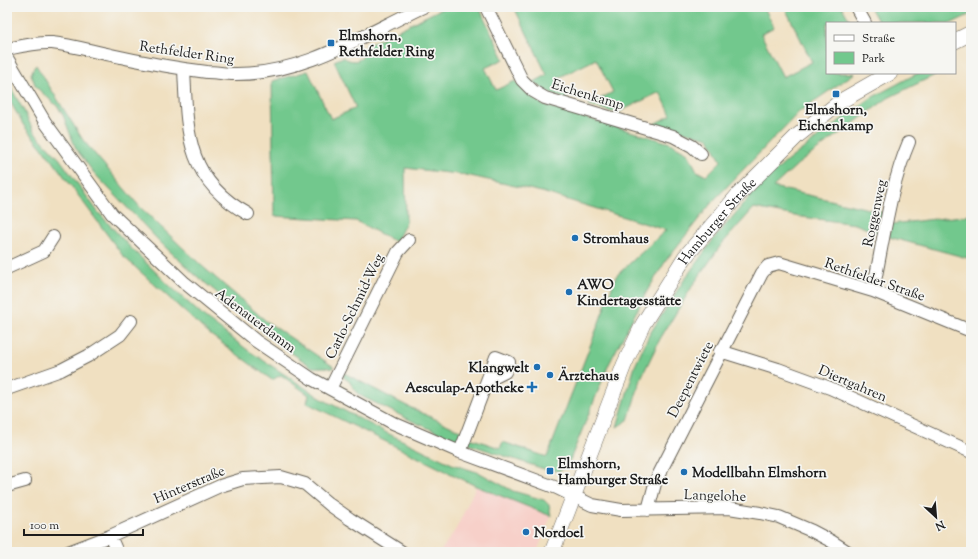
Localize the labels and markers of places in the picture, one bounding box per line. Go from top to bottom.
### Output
place label: Elmshorn, Rethfelder Ring [339,27,435,63]
marker: Elmshorn, Rethfelder Ring [326,38,336,48]
marker: Elmshorn, Eichenkamp [831,89,841,99]
place label: Elmshorn, Eichenkamp [799,101,874,137]
place label: Stromhaus [583,230,649,250]
marker: Stromhaus [570,233,580,243]
place label: AWO Kindertagesstätte [577,276,682,312]
marker: AWO Kindertagesstätte [564,287,574,297]
place label: Klangwelt [468,359,529,379]
marker: Klangwelt [532,362,542,372]
place label: Ärztehaus [558,366,619,387]
marker: Ärztehaus [545,370,555,380]
place label: Aesculap-Apotheke [405,379,524,399]
marker: Aesculap-Apotheke [527,382,537,392]
place label: Elmshorn, Hamburger Straße [558,455,669,491]
place label: Modellbahn Elmshorn [692,464,827,484]
marker: Elmshorn, Hamburger Straße [545,466,555,476]
marker: Modellbahn Elmshorn [679,467,689,477]
place label: Nordoel [534,524,584,544]
marker: Nordoel [521,527,531,537]

